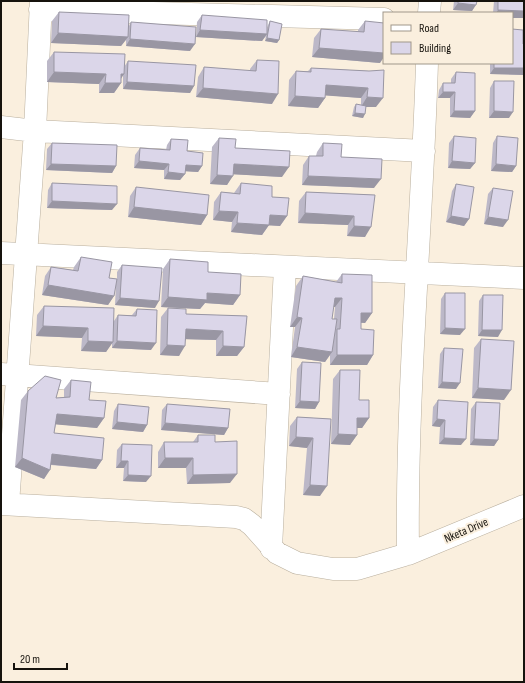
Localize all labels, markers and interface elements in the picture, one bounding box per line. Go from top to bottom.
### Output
legend [383,12,513,64]
text: Road [419,21,439,36]
text: Building [419,41,451,56]
street label: Nketa Drive [442,514,491,546]
scale bar [14,645,67,671]
text: 20 m [20,652,40,667]

